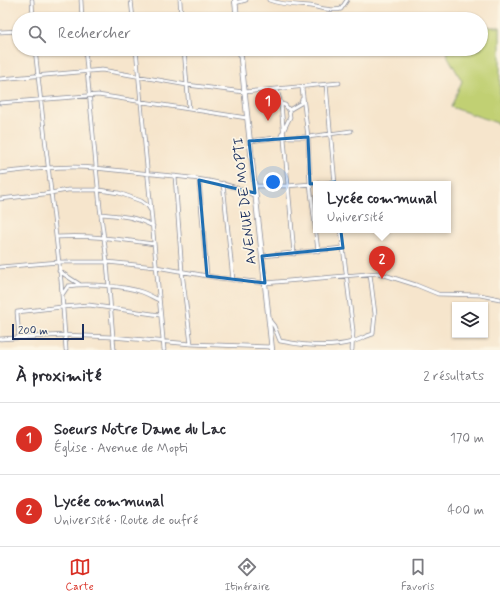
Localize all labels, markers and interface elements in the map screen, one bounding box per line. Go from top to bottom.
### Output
search box [12,12,488,56]
icon: search [26,23,48,45]
text: Rechercher [58,24,131,44]
pin: 1 [255,88,281,121]
street label: AVENUE DE MOPTI [229,136,261,266]
your location [263,172,283,192]
popup [313,181,451,233]
text: Lycée communal [327,189,437,209]
text: Université [327,209,383,226]
pin: 2 [369,246,395,279]
map controls [452,302,488,338]
button: layers [452,302,488,338]
scale bar [12,322,84,341]
text: 200 m [18,324,48,338]
text: À proximité [16,365,101,387]
text: 2 résultats [423,368,484,385]
text: Soeurs Notre Dame du Lac [54,420,226,440]
text: 1 [26,430,32,447]
text: 170 m [450,430,484,447]
text: Église · Avenue de Mopti [54,440,187,457]
text: Lycée communal [54,492,164,512]
text: 2 [26,502,32,519]
text: 400 m [447,502,484,519]
text: Université · Route de oufré [54,512,198,529]
tab: Carte [66,556,94,594]
tab: Itinéraire [225,556,270,594]
tab: Favoris [401,556,434,594]

